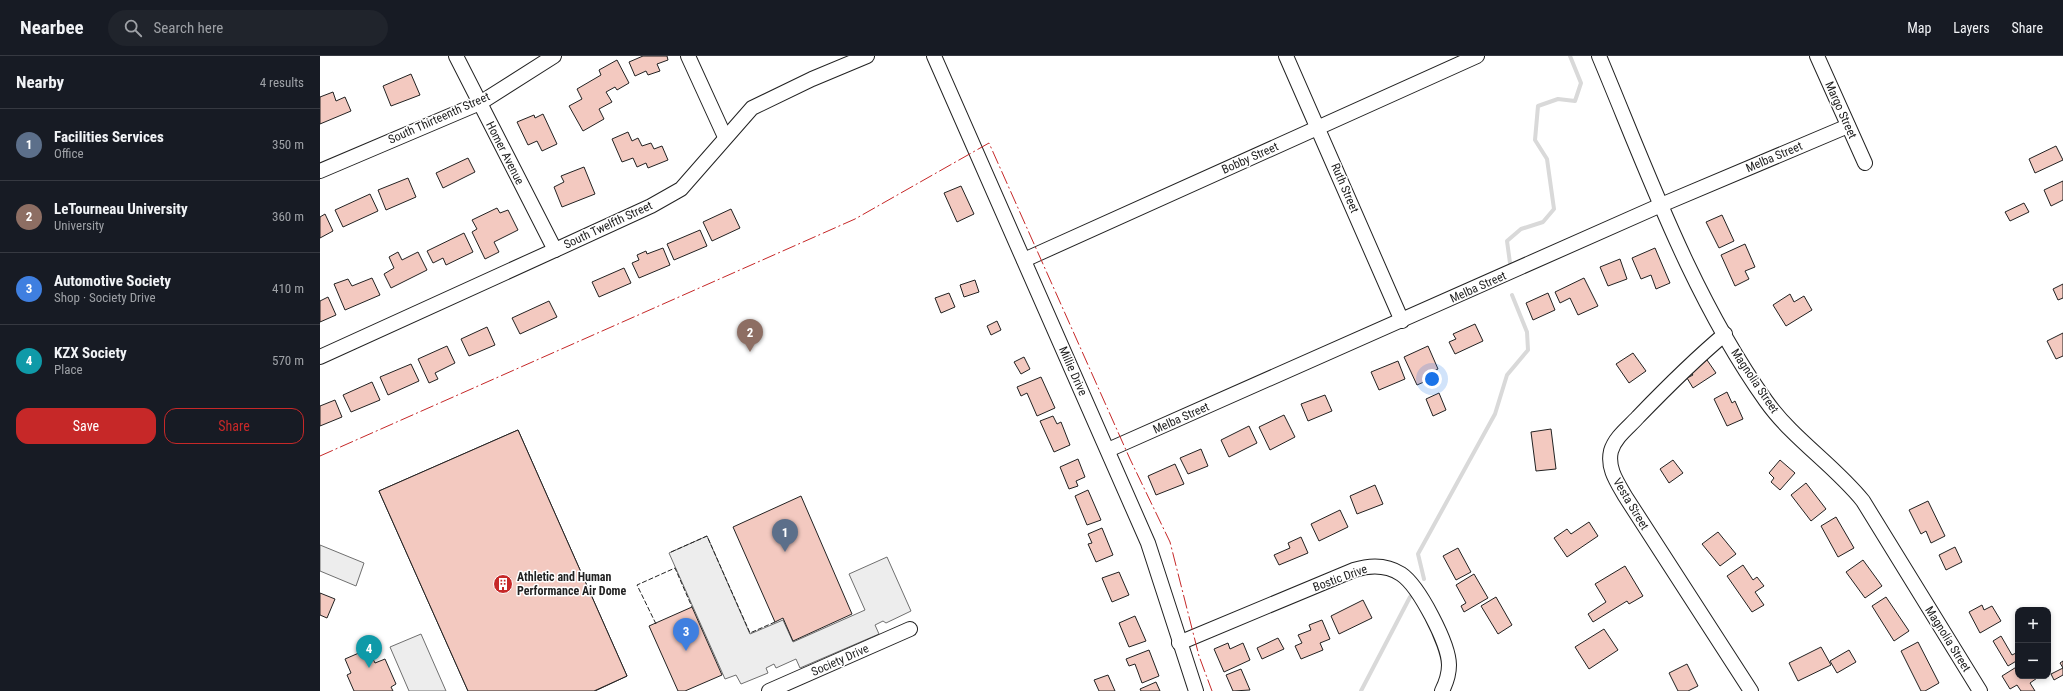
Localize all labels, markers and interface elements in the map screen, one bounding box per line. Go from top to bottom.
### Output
search box [108,10,388,46]
text: Nearbee [20,16,84,39]
icon: search [122,17,144,39]
text: Search here [154,19,223,37]
text: Map [1907,20,1931,36]
text: Layers [1953,20,1990,36]
text: Share [2012,20,2043,36]
text: Nearby [16,72,64,92]
text: 4 results [260,75,304,90]
street label: Margo Street [1822,79,1860,141]
street label: South Thirteenth Street [386,89,492,147]
street label: Homer Avenue [483,119,527,187]
text: Facilities Services [54,128,164,146]
text: 1 [26,137,32,152]
text: 350 m [272,137,304,152]
street label: Bobby Street [1220,139,1281,177]
street label: Melba Street [1744,139,1805,175]
text: Office [54,146,84,161]
street label: Ruth Street [1328,161,1362,215]
street label: South Twelfth Street [562,198,655,252]
text: LeTourneau University [54,200,188,218]
text: 2 [26,209,32,224]
text: 360 m [272,209,304,224]
text: University [54,218,104,233]
street label: Melba Street [1448,268,1509,306]
text: Automotive Society [54,272,171,290]
text: 3 [26,281,32,296]
text: 410 m [272,281,304,296]
text: Shop · Society Drive [54,290,156,305]
pin: 2 [737,319,763,352]
text: KZX Society [54,344,127,362]
street label: Millie Drive [1056,344,1090,398]
street label: Magnolia Street [1728,346,1782,416]
text: 4 [26,353,32,368]
text: 570 m [272,353,304,368]
text: Place [54,362,83,377]
your location [1422,369,1442,389]
street label: Melba Street [1151,399,1212,437]
button: Save [16,408,156,444]
button: Share [164,408,304,444]
street label: Vesta Street [1610,476,1652,533]
pin: 1 [772,519,798,552]
street label: Bostic Drive [1311,562,1369,594]
place label: Athletic and Human Performance Air Dome [517,570,627,598]
building icon: Athletic and Human Performance Air Dome [492,573,514,595]
street label: Magnolia Street [1922,604,1974,675]
map controls [2015,607,2051,679]
button: + [2015,607,2051,643]
pin: 3 [673,618,699,651]
pin: 4 [356,635,382,668]
street label: Society Drive [809,641,871,679]
button: − [2015,643,2051,679]

